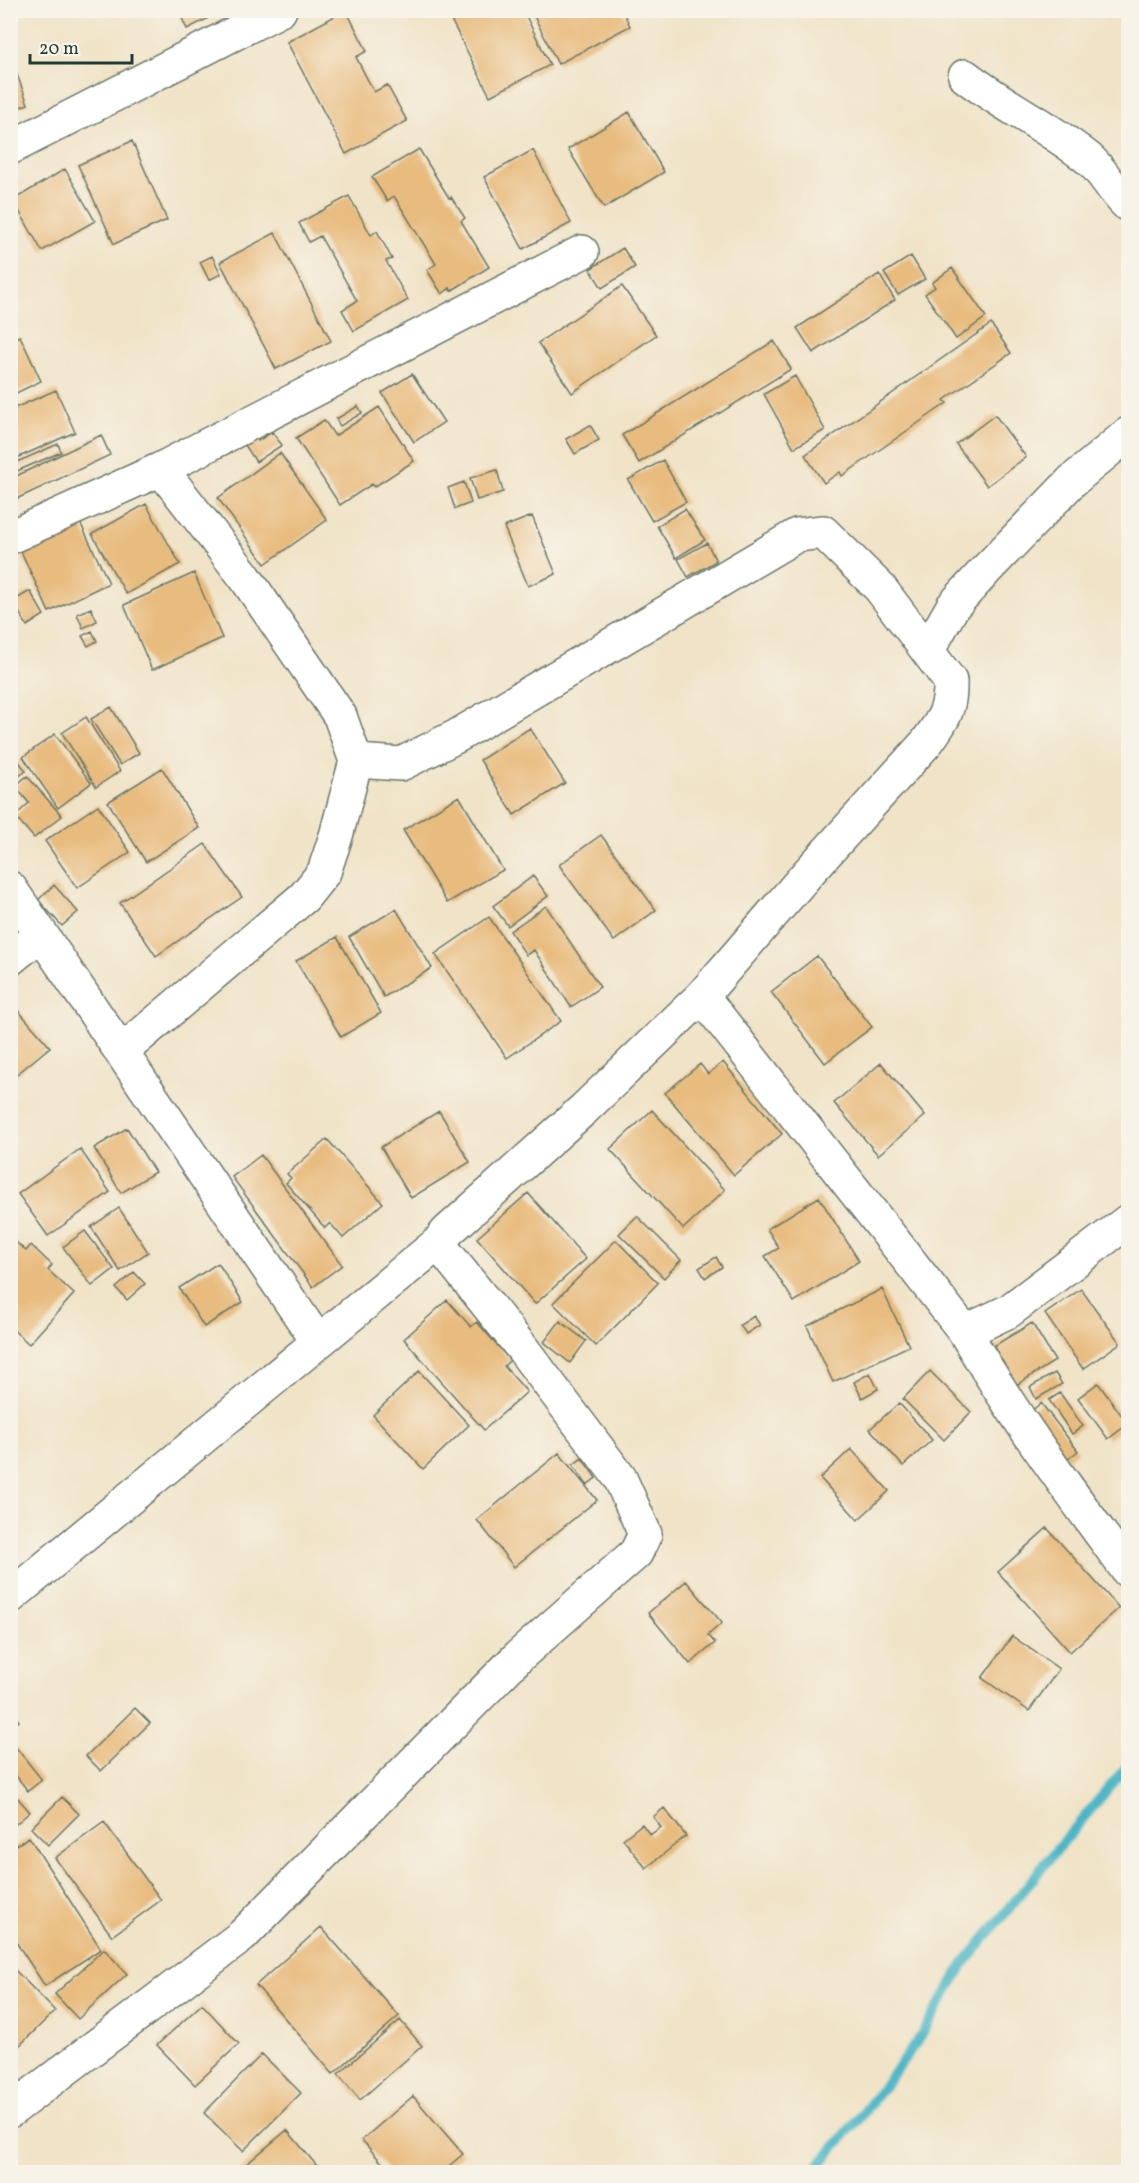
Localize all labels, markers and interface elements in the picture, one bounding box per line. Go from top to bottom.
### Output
scale bar [30,27,132,65]
text: 20 m [39,37,79,62]

